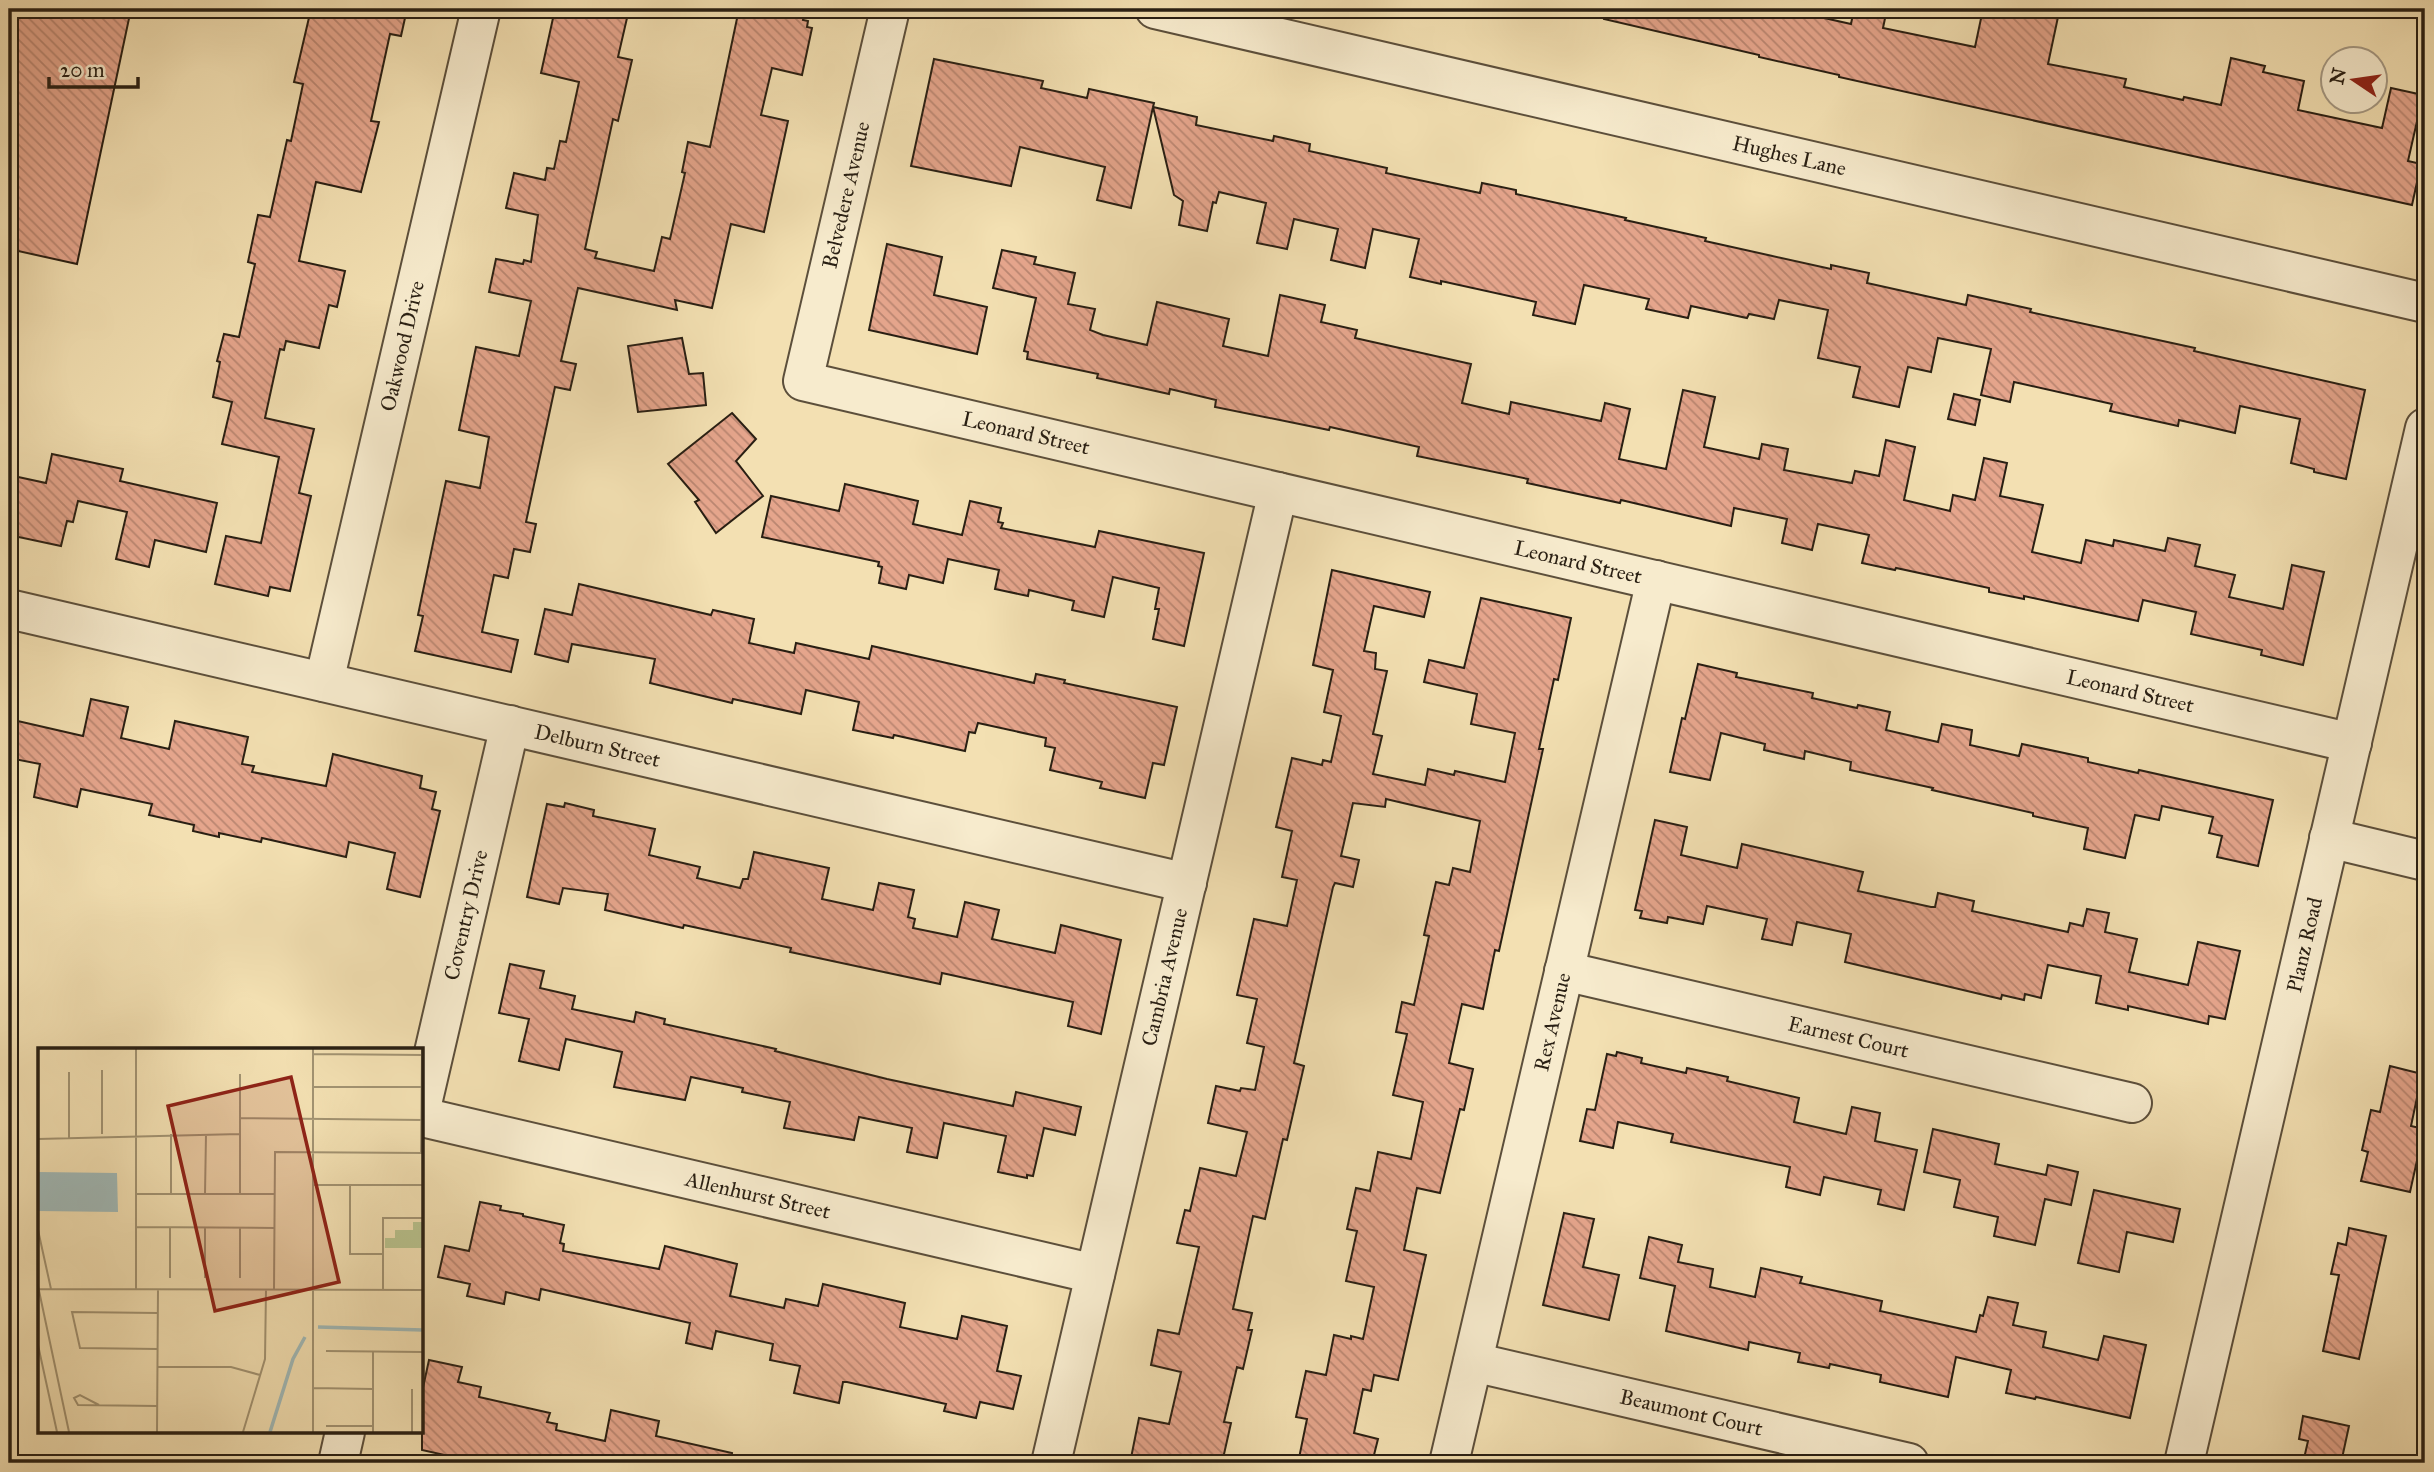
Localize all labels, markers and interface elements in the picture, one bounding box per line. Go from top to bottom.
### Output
scale bar [49,46,138,90]
north arrow [2318,46,2388,116]
text: 20 m [60,57,105,83]
text: N [2325,66,2351,87]
street label: Belvedere Avenue [816,119,876,271]
street label: Hughes Lane [1730,130,1849,182]
street label: Oakwood Drive [375,278,430,414]
street label: Leonard Street [960,406,1093,461]
street label: Leonard Street [1512,535,1645,590]
street label: Leonard Street [2064,664,2197,719]
street label: Delburn Street [532,719,663,773]
street label: Coventry Drive [438,847,494,983]
street label: Planz Road [2281,894,2328,995]
street label: Cambria Avenue [1136,905,1193,1049]
street label: Rex Avenue [1528,970,1577,1074]
street label: Earnest Court [1786,1010,1912,1064]
inset map [38,1048,424,1434]
street label: Allenhurst Street [682,1166,834,1225]
street label: Beaumont Court [1617,1383,1766,1442]

